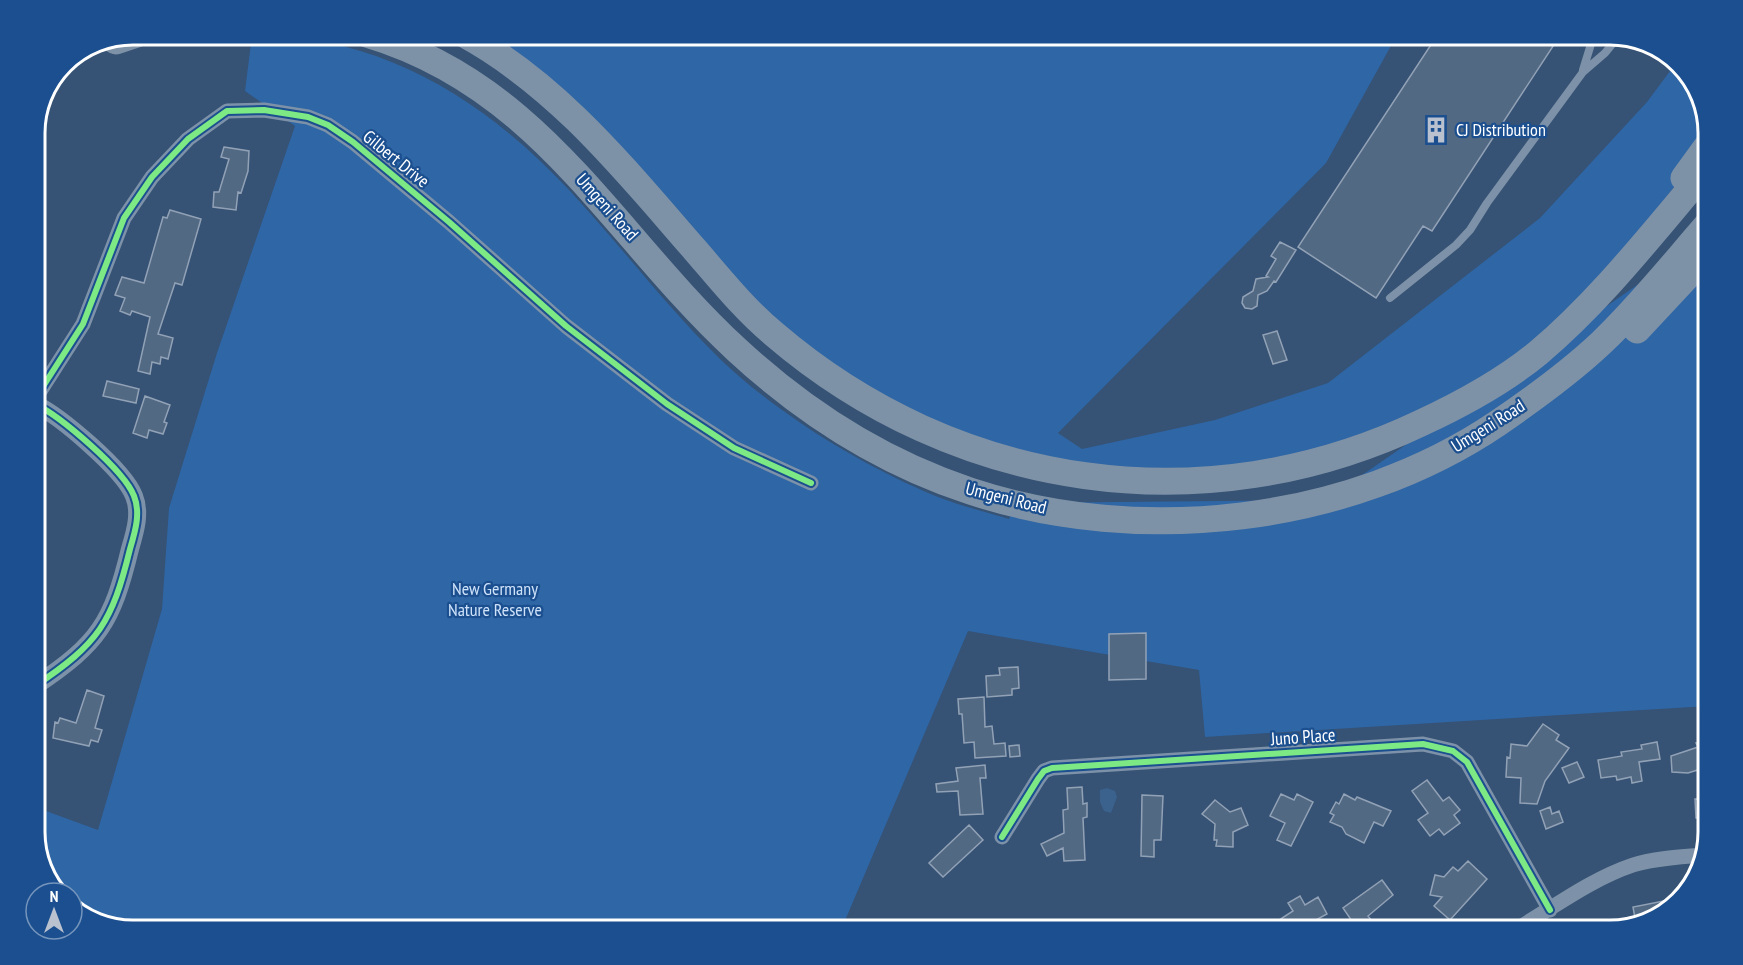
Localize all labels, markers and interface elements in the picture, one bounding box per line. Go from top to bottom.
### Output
building icon: CJ Distribution [1421,115,1451,145]
place label: CJ Distribution [1456,118,1546,141]
street label: Gilbert Drive [358,125,434,192]
street label: Umgeni Road [571,168,644,245]
street label: Umgeni Road [1447,394,1529,457]
street label: Umgeni Road [963,476,1049,519]
park label: New Germany Nature Reserve [448,577,542,621]
street label: Juno Place [1269,723,1336,750]
north arrow [24,881,84,941]
text: N [50,886,58,906]

